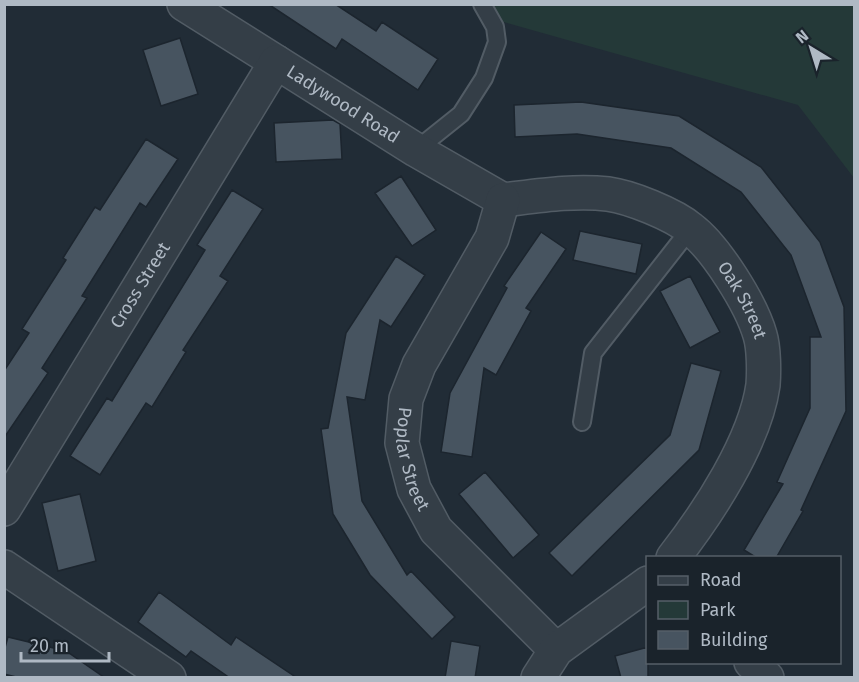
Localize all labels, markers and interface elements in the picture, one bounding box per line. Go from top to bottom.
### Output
north arrow [781,18,841,78]
text: N [792,26,812,47]
street label: Ladywood Road [283,60,404,148]
street label: Cross Street [106,238,175,332]
street label: Oak Street [713,257,772,342]
street label: Poplar Street [391,406,435,515]
legend [646,556,841,664]
text: Road [700,569,742,591]
text: Park [700,599,736,621]
scale bar [21,625,110,663]
text: Building [700,629,768,651]
text: 20 m [30,635,69,657]

